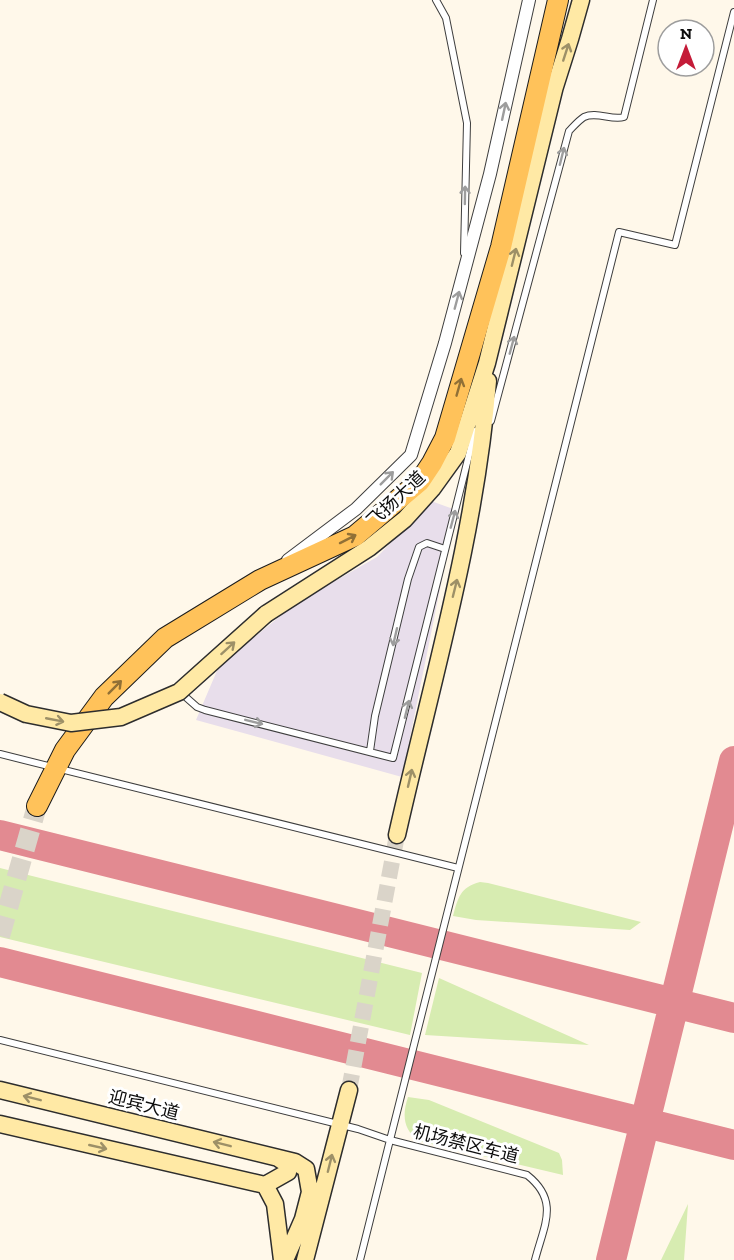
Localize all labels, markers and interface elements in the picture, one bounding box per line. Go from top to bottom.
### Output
north arrow [656,18,716,78]
text: N [680,24,692,43]
one-way arrow [561,43,572,62]
one-way arrow [499,101,511,120]
one-way arrow [557,147,569,166]
one-way arrow [460,186,471,206]
one-way arrow [508,248,520,267]
one-way arrow [452,290,463,309]
one-way arrow [507,336,518,355]
one-way arrow [454,378,465,397]
street label: 飞扬大道 [362,466,430,532]
one-way arrow [380,471,395,486]
one-way arrow [448,510,460,529]
one-way arrow [339,533,357,544]
one-way arrow [450,579,461,598]
one-way arrow [388,628,400,647]
one-way arrow [220,641,235,655]
one-way arrow [107,680,122,694]
one-way arrow [401,700,413,719]
one-way arrow [45,715,65,726]
one-way arrow [244,716,263,728]
one-way arrow [404,769,416,788]
street label: 迎宾大道 [106,1086,182,1124]
one-way arrow [23,1091,42,1103]
street label: 机场禁区车道 [411,1120,521,1168]
one-way arrow [212,1138,231,1150]
one-way arrow [88,1141,107,1153]
one-way arrow [325,1154,336,1173]

